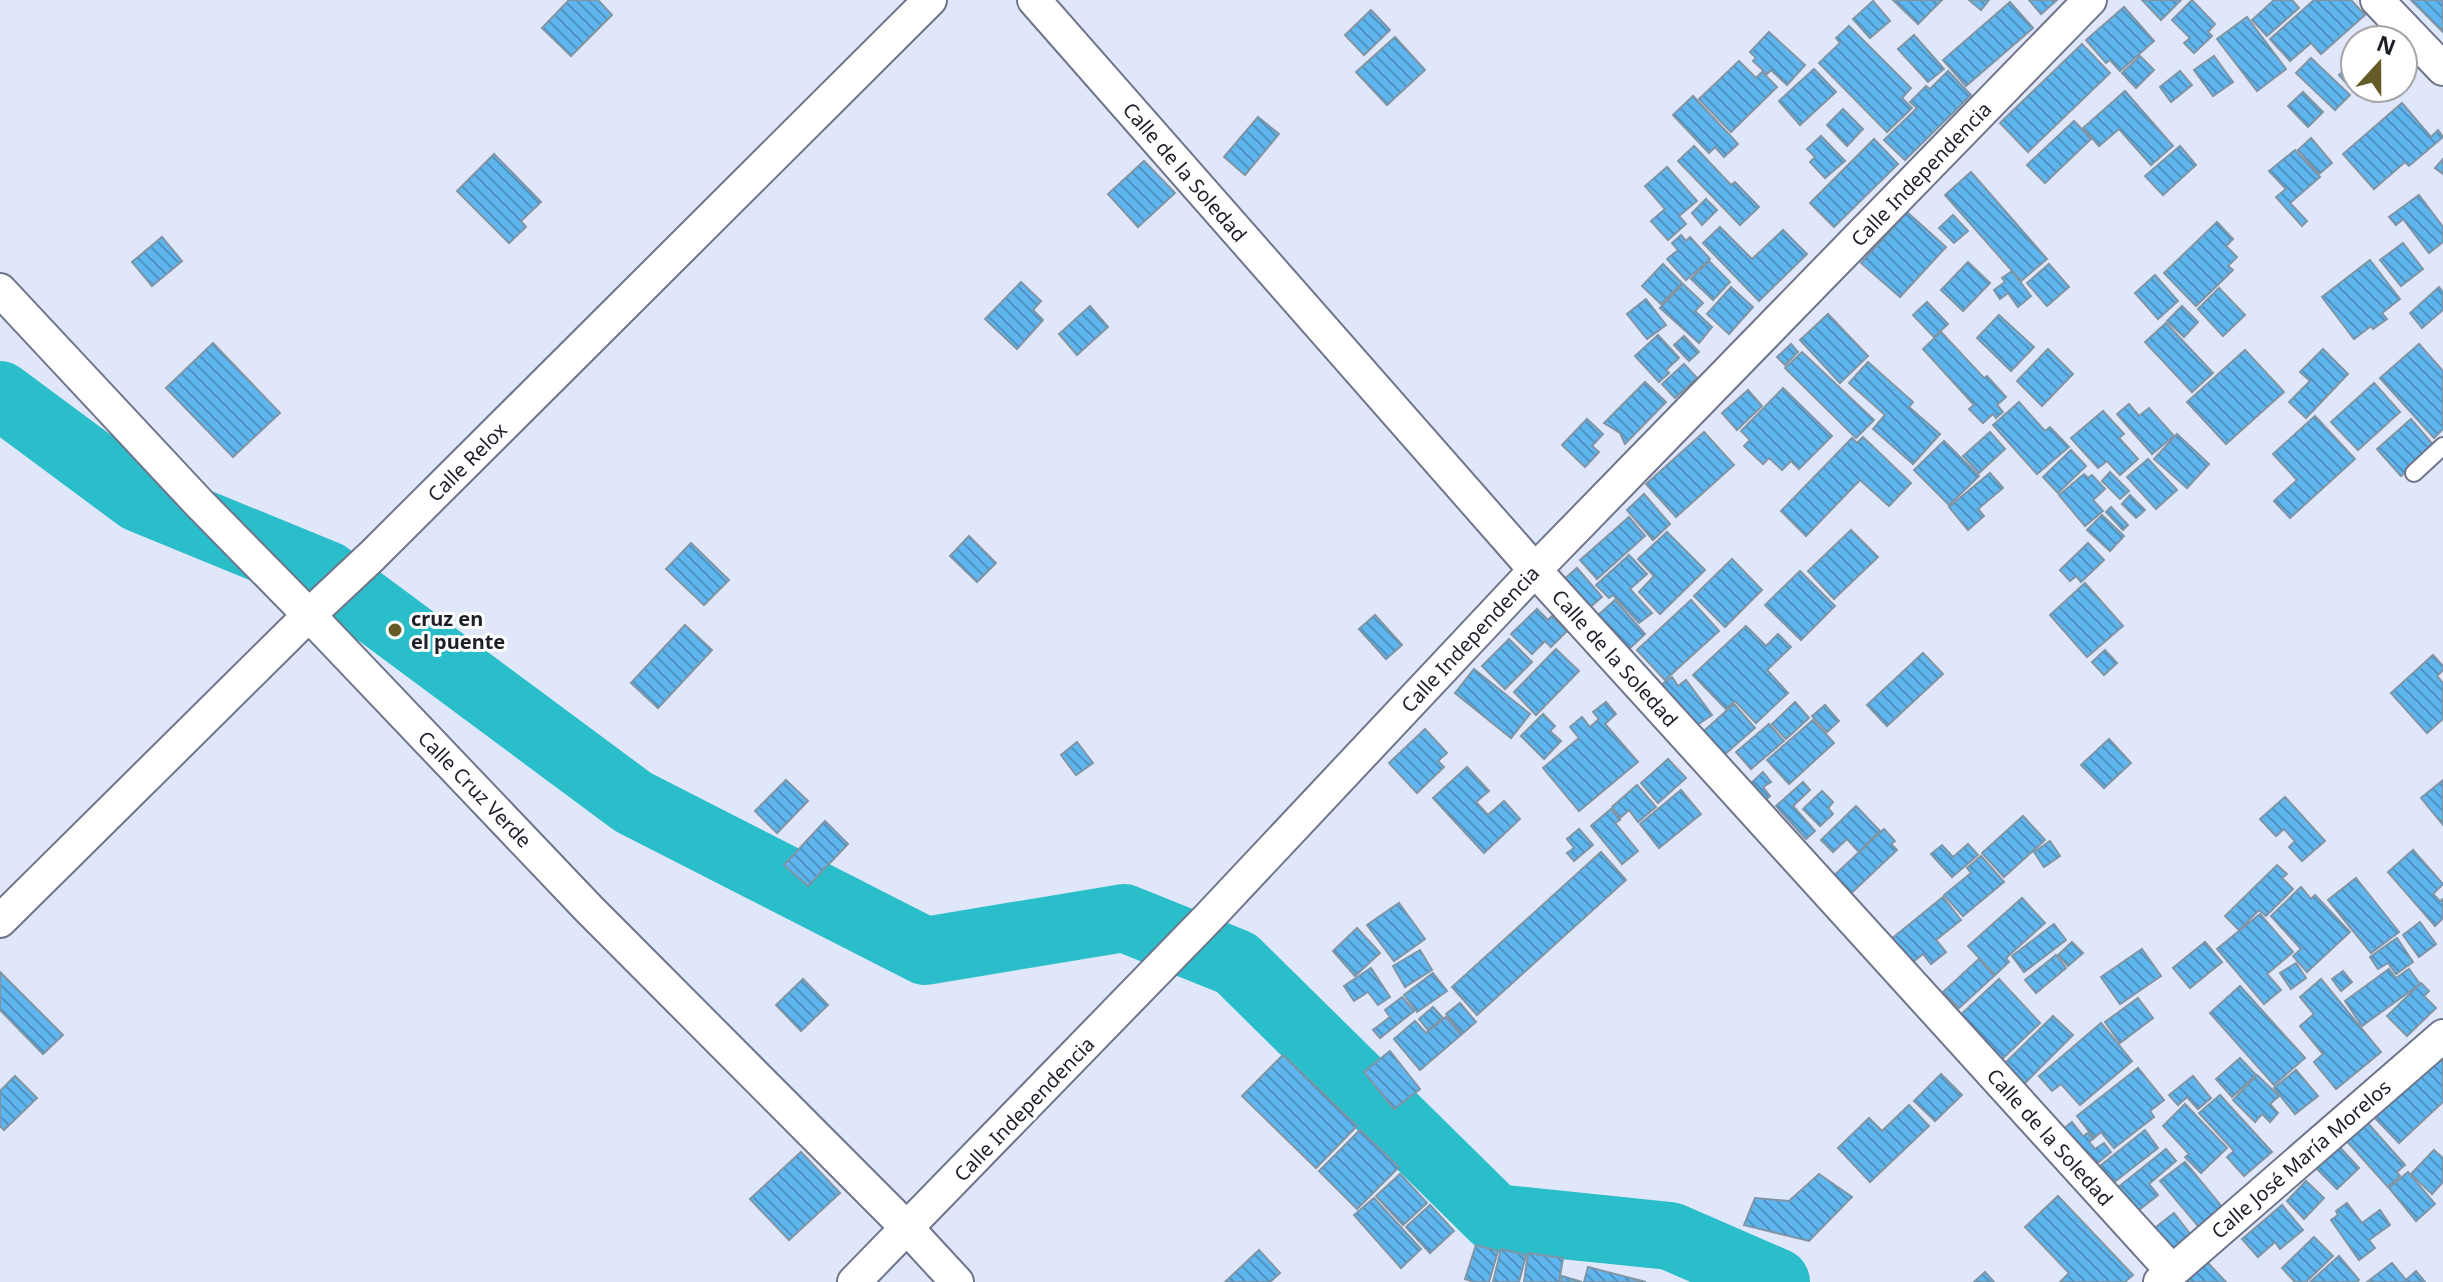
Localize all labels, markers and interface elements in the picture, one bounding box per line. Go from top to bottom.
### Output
north arrow [2339,24,2419,104]
text: N [2373,27,2400,62]
street label: Calle Independencia [1845,96,1997,252]
street label: Calle de la Soledad [1117,97,1253,247]
street label: Calle Relox [421,416,513,508]
street label: Calle Independencia [1395,560,1545,718]
street label: Calle de la Soledad [1546,583,1684,733]
place label: cruz en el puente [411,605,505,655]
marker: cruz en el puente [386,621,404,639]
street label: Calle Cruz Verde [412,725,538,853]
street label: Calle Independencia [948,1031,1100,1187]
street label: Calle de la Soledad [1981,1062,2119,1212]
street label: Calle José María Morelos [2205,1073,2397,1245]

